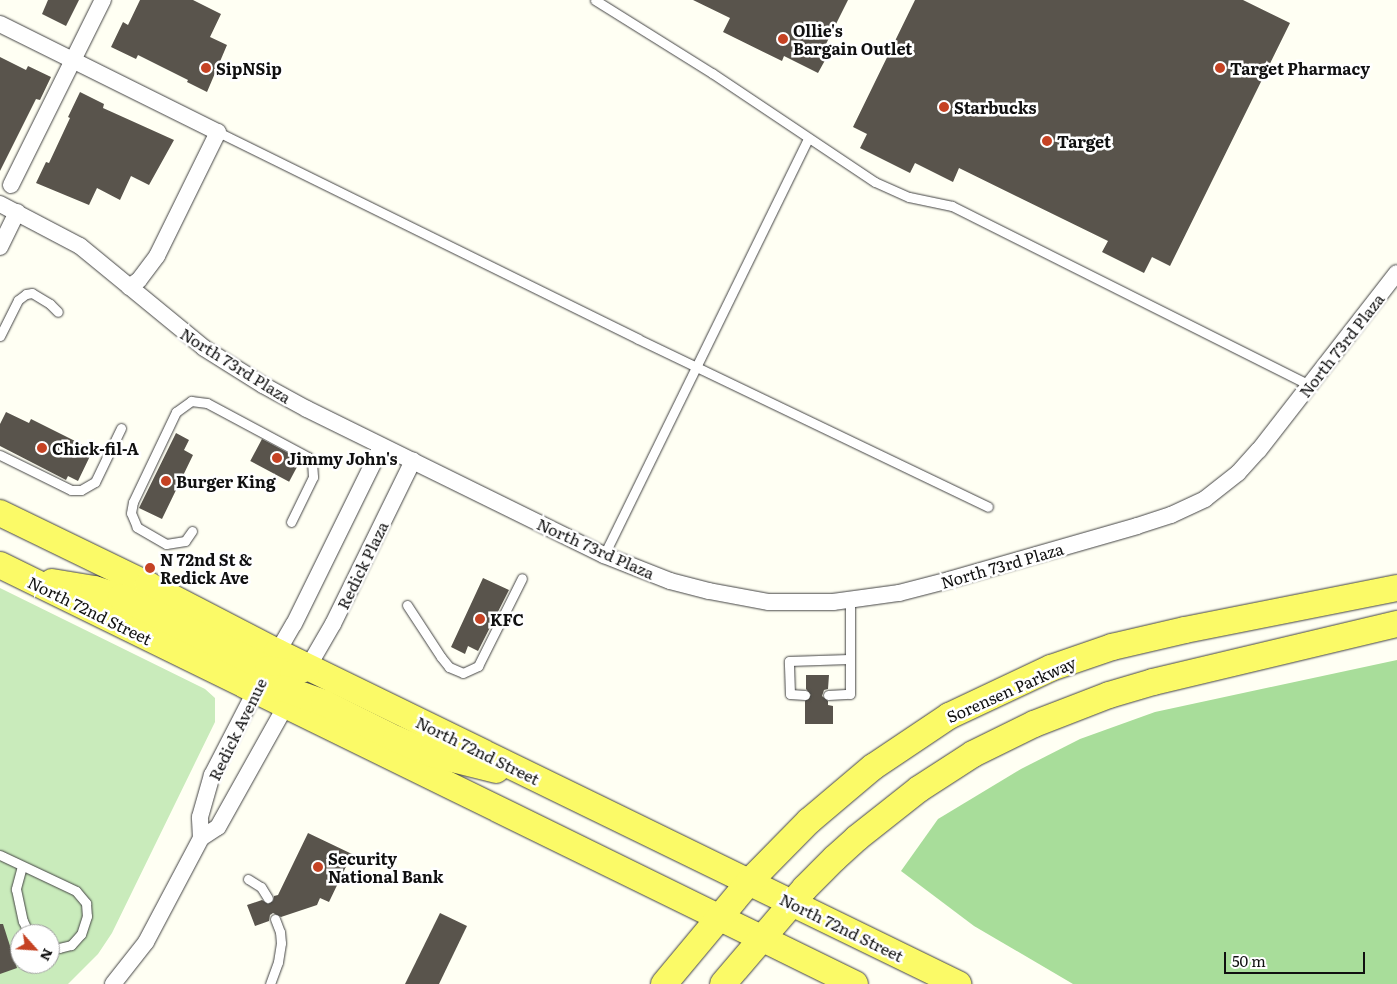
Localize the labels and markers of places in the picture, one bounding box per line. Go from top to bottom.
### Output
place label: Ollie's Bargain Outlet [793,20,912,58]
marker: Ollie's Bargain Outlet [777,33,789,45]
place label: SipNSip [216,58,282,78]
place label: Target Pharmacy [1230,58,1370,78]
marker: SipNSip [200,62,212,74]
marker: Target Pharmacy [1214,62,1226,74]
place label: Starbucks [954,97,1036,117]
marker: Starbucks [938,101,950,113]
place label: Target [1057,131,1111,151]
marker: Target [1041,135,1053,147]
place label: Chick-fil-A [52,438,139,458]
marker: Chick-fil-A [36,442,48,454]
place label: Jimmy John's [287,448,398,468]
marker: Jimmy John's [271,452,283,464]
place label: Burger King [176,471,276,491]
marker: Burger King [160,475,172,487]
place label: N 72nd St & Redick Ave [160,549,252,587]
marker: N 72nd St & Redick Ave [144,562,156,574]
place label: KFC [490,609,524,629]
marker: KFC [474,613,486,625]
place label: Security National Bank [328,848,444,886]
marker: Security National Bank [312,861,324,873]

